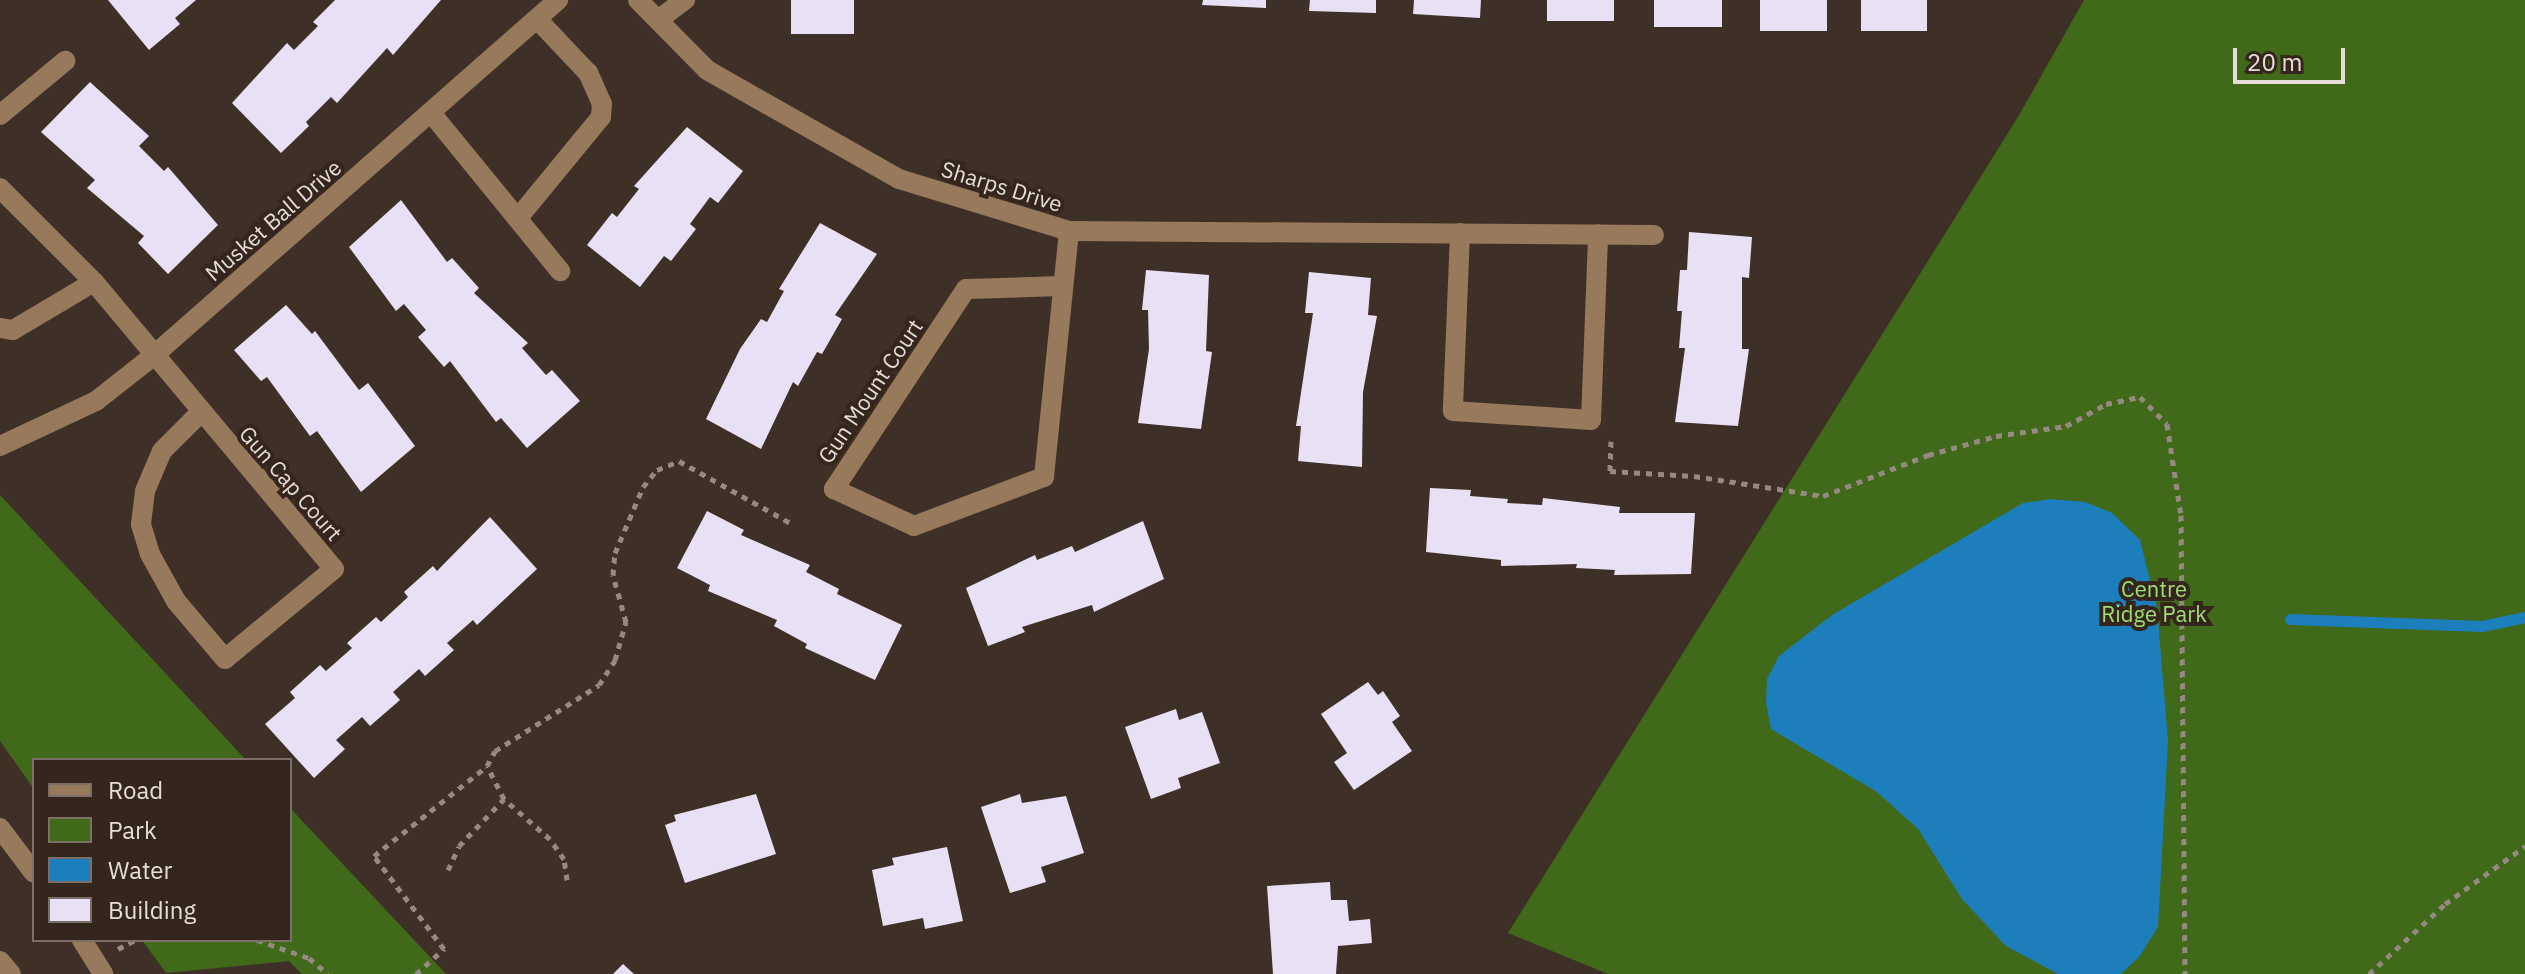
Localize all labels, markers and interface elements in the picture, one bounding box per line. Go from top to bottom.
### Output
scale bar [2237,32,2349,82]
text: 20 m [2247,46,2302,78]
street label: Musket Ball Drive [200,154,346,286]
street label: Sharps Drive [938,155,1066,217]
street label: Gun Mount Court [812,314,928,468]
street label: Gun Cap Court [234,420,348,546]
park label: Centre Ridge Park [2101,575,2207,626]
legend [32,758,292,942]
text: Road [108,774,163,806]
text: Park [108,814,157,846]
text: Water [108,854,172,886]
text: Building [108,894,196,926]

